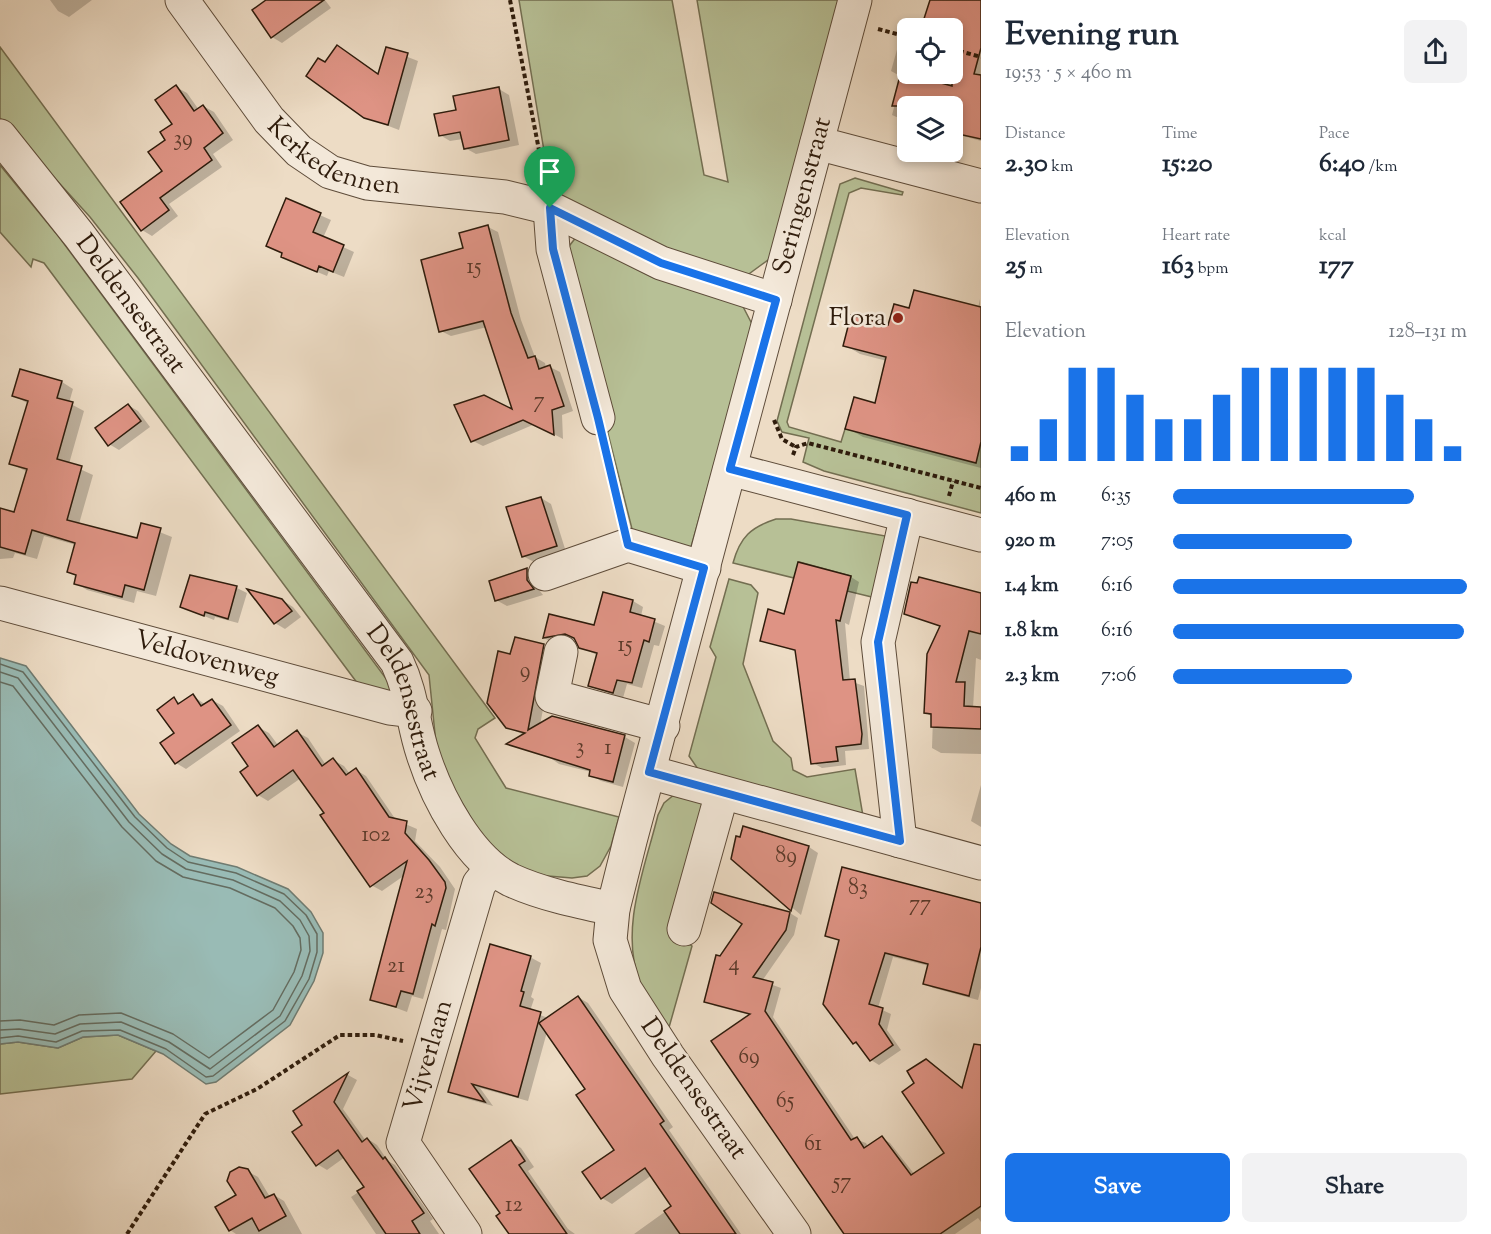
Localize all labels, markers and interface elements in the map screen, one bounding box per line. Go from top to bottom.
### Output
text: Evening run [1005,12,1179,60]
map controls [897,18,963,162]
button: locate [897,18,963,84]
button: share [1404,20,1467,83]
text: 19:53 · 5 × 460 m [1005,59,1132,88]
button: layers [897,96,963,162]
street label: Kerkedennen [258,109,402,205]
street label: Seringenstraat [764,113,841,279]
text: Distance [1005,123,1065,146]
text: Time [1162,123,1198,146]
text: Pace [1319,123,1350,146]
house number: 39 [173,124,193,156]
pin [524,146,575,208]
text: 2.30 [1005,146,1048,183]
text: 15:20 [1162,146,1212,183]
text: 6:40 [1319,146,1365,183]
icon: arrive [533,155,566,188]
text: km [1048,156,1073,179]
text: /km [1365,156,1397,179]
text: Elevation [1005,225,1070,248]
text: Heart rate [1162,225,1230,248]
text: kcal [1319,225,1347,248]
street label: Deldensestraat [66,227,195,382]
text: 25 [1005,248,1026,285]
text: 163 [1162,248,1194,285]
text: 177 [1319,248,1354,285]
house number: 15 [466,252,482,284]
text: m [1026,258,1043,281]
text: bpm [1194,258,1228,281]
place label: Flora [829,300,886,337]
marker: Flora [891,311,905,325]
text: Elevation [1005,318,1086,347]
text: 128–131 m [1389,318,1467,347]
house number: 7 [533,386,545,418]
text: 460 m [1005,482,1056,511]
text: 6:35 [1101,482,1131,511]
text: 920 m [1005,527,1055,556]
text: 7:05 [1101,527,1133,556]
text: 1.4 km [1005,572,1059,601]
text: 6:16 [1101,572,1133,601]
street label: Deldensestraat [357,617,449,786]
text: 1.8 km [1005,617,1059,646]
text: 6:16 [1101,617,1133,646]
street label: Veldovenweg [130,621,283,696]
house number: 15 [617,630,633,662]
house number: 9 [520,656,530,688]
text: 2.3 km [1005,662,1059,691]
text: 7:06 [1101,662,1137,691]
house number: 3 [576,732,584,764]
house number: 1 [604,733,612,765]
house number: 102 [362,820,390,852]
house number: 89 [775,841,797,873]
house number: 83 [848,873,868,905]
house number: 23 [414,877,434,909]
house number: 77 [909,889,931,921]
house number: 4 [728,949,740,981]
house number: 21 [387,951,405,983]
street label: Vijverlaan [395,995,463,1116]
street label: Deldensestraat [630,1011,756,1167]
house number: 69 [738,1042,760,1074]
house number: 65 [776,1086,795,1118]
house number: 61 [804,1129,823,1161]
button: Save [1005,1153,1230,1222]
button: Share [1242,1153,1467,1222]
house number: 57 [831,1167,851,1199]
house number: 12 [505,1190,523,1222]

